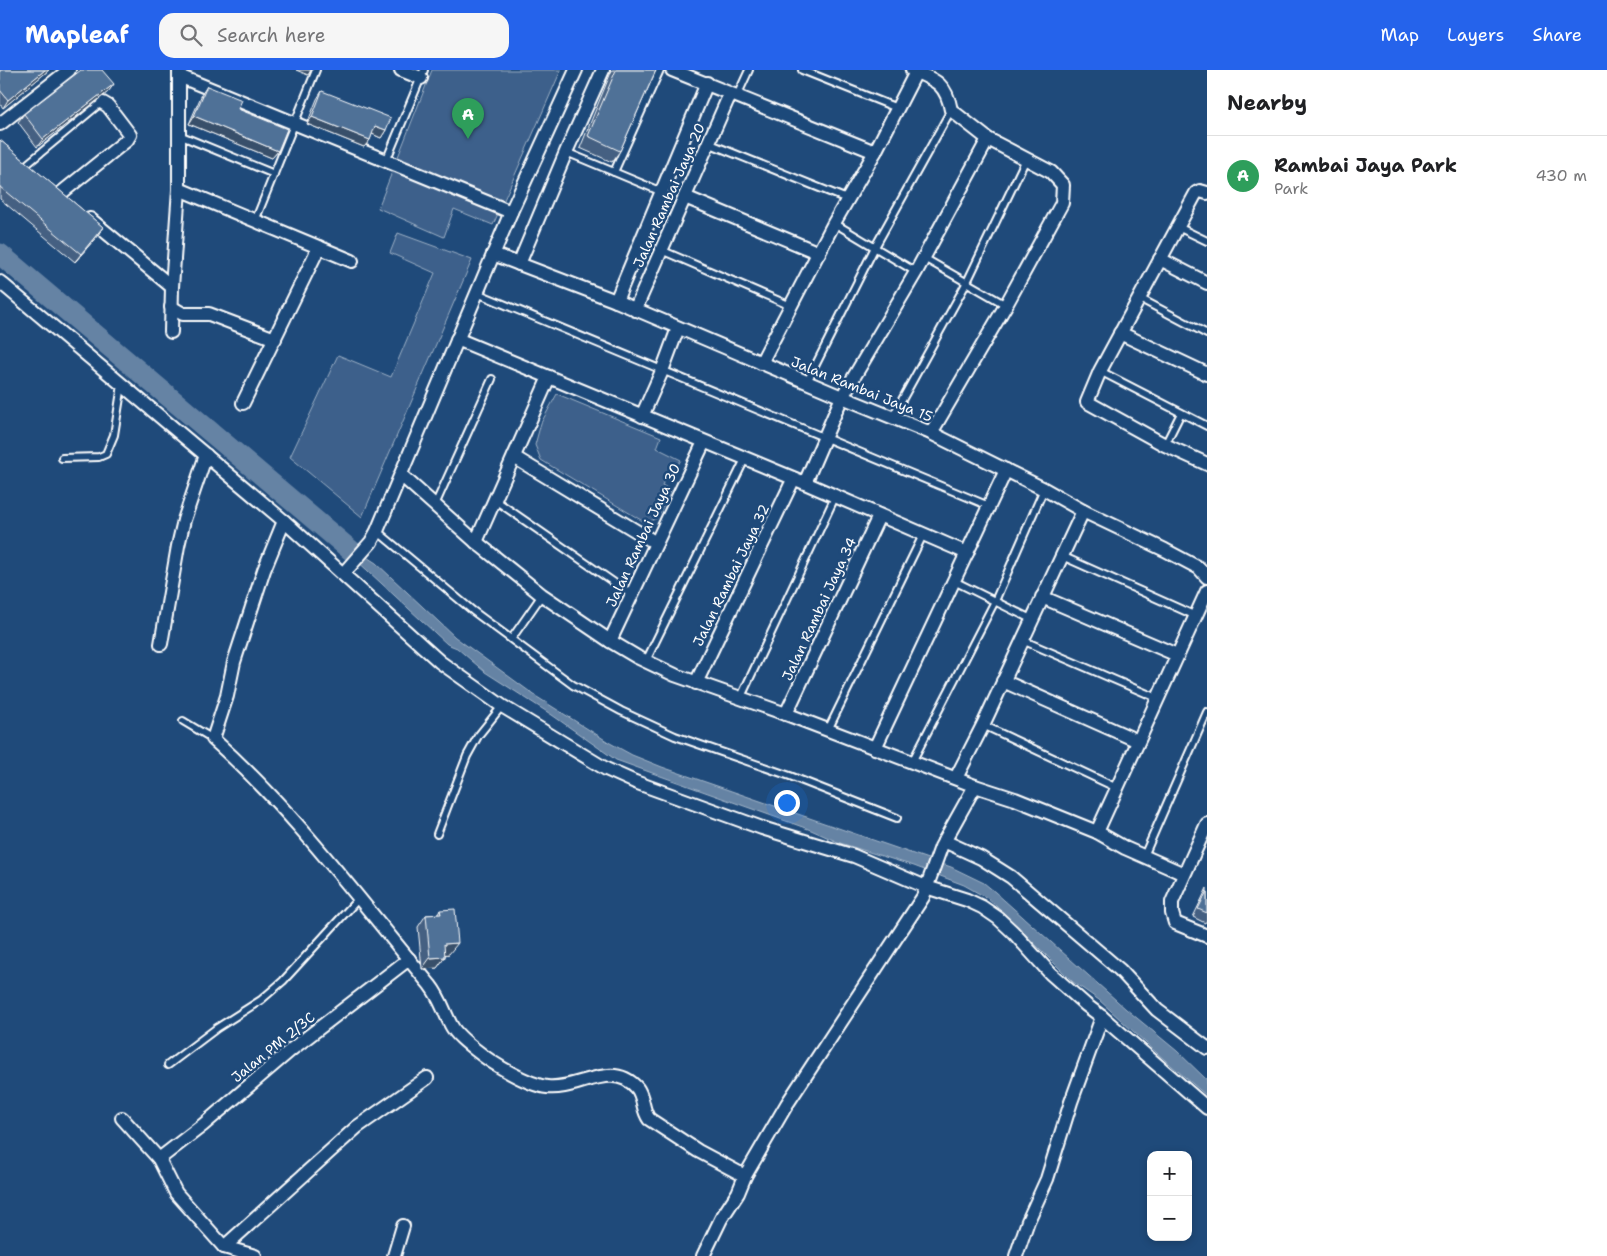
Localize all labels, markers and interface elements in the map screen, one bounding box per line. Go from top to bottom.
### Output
search box [159,13,509,58]
text: Mapleaf [25,19,129,51]
icon: search [177,21,205,49]
text: Search here [217,23,325,48]
text: Map [1381,23,1419,47]
text: Layers [1447,23,1504,47]
text: Share [1532,23,1582,47]
text: Nearby [1227,89,1307,117]
pin: A [452,98,484,139]
street label: Jalan Rambai Jaya 20 [629,120,709,270]
text: Rambai Jaya Park [1274,153,1457,178]
text: A [1237,165,1249,186]
text: 430 m [1536,165,1587,186]
text: Park [1274,178,1308,199]
street label: Jalan Rambai Jaya 15 [789,352,935,426]
street label: Jalan Rambai Jaya 30 [602,460,684,610]
street label: Jalan Rambai Jaya 32 [689,501,773,649]
street label: Jalan Rambai Jaya 34 [778,534,860,684]
your location [774,790,800,816]
street label: Jalan PM 2/3C [228,1008,318,1086]
map controls [1147,1151,1192,1241]
button: + [1147,1151,1192,1196]
button: − [1147,1196,1192,1241]

